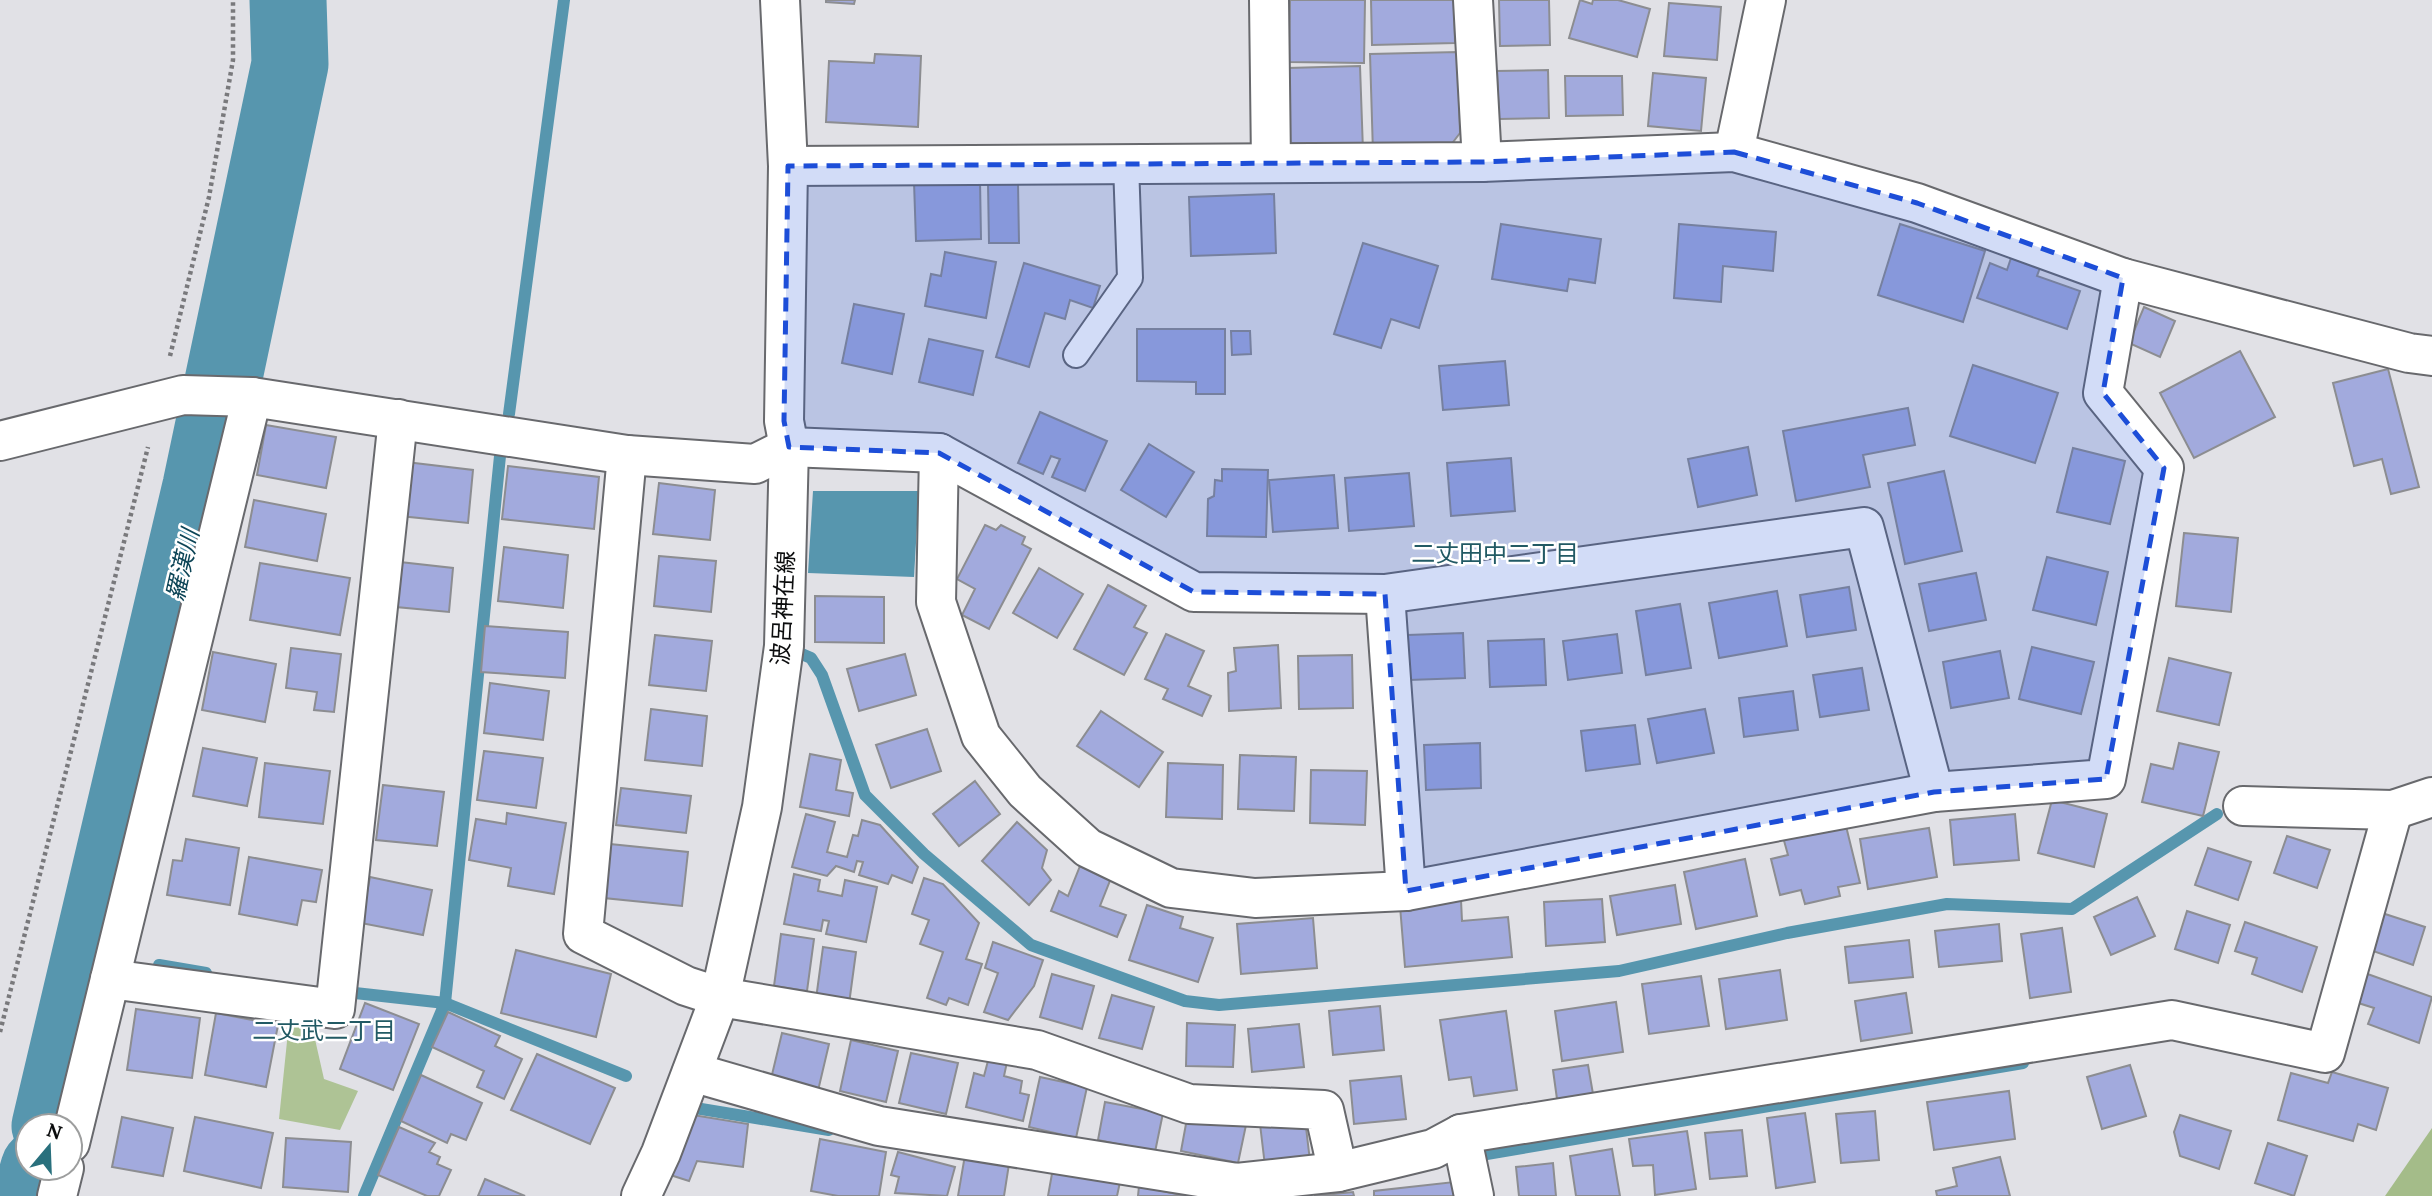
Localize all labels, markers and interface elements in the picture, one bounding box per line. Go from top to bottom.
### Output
water label: 羅漢川 [159,523,206,603]
district label: 二丈田中二丁目 [1411,538,1579,569]
street label: 波呂神在線 [765,550,800,666]
district label: 二丈武二丁目 [252,1015,396,1046]
north arrow [14,1112,84,1182]
text: N [44,1117,66,1145]

